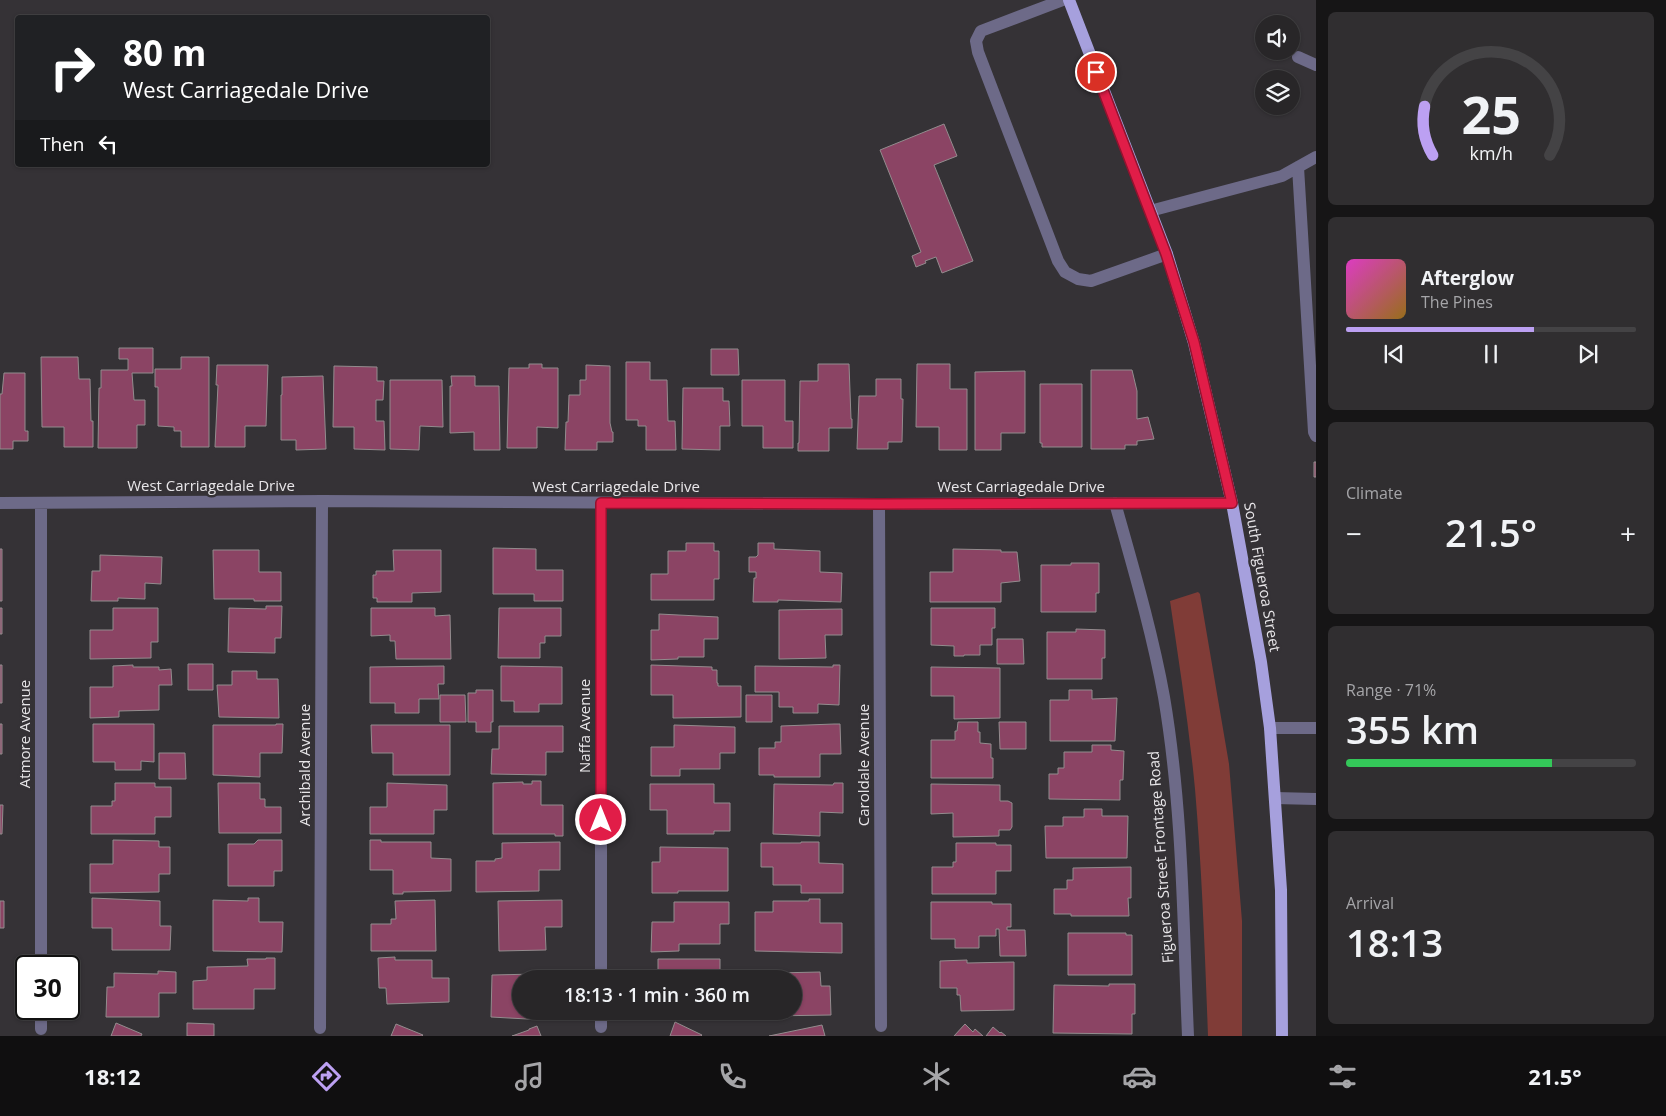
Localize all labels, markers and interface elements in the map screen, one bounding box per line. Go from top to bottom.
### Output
map controls [1255,15,1300,115]
button: sound [1255,15,1300,60]
text: 80 m [123,29,206,76]
icon: right [40,35,105,100]
pin [1075,51,1117,93]
icon: arrive [1082,58,1110,86]
button: layers [1255,70,1300,115]
text: West Carriagedale Drive [123,74,369,104]
text: 25 [1461,78,1521,149]
icon: left [94,130,122,158]
text: Then [40,131,84,157]
text: km/h [1469,141,1513,165]
text: Afterglow [1421,265,1514,291]
text: The Pines [1421,291,1493,313]
icon: previous [1380,340,1408,368]
icon: pause [1477,340,1505,368]
icon: next [1574,340,1602,368]
street label: West Carriagedale Drive [127,475,295,495]
street label: West Carriagedale Drive [532,476,700,496]
street label: West Carriagedale Drive [937,476,1105,496]
text: Climate [1346,482,1403,504]
street label: South Figueroa Street [1240,501,1286,653]
text: 21.5° [1445,506,1537,558]
text: − [1346,514,1362,552]
text: + [1620,514,1636,552]
street label: Naffa Avenue [574,679,594,773]
text: Range · 71% [1346,679,1436,701]
street label: Atmore Avenue [14,680,34,788]
text: 355 km [1346,703,1479,755]
street label: Archibald Avenue [294,704,314,826]
street label: Caroldale Avenue [853,704,873,826]
street label: Figueroa Street Frontage Road [1143,750,1177,964]
position arrow [574,793,626,845]
text: Arrival [1346,892,1394,914]
text: 18:13 [1346,916,1443,968]
speed limit sign: 30 [15,955,80,1020]
text: 18:13 · 1 min · 360 m [564,982,750,1008]
icon: directions [309,1059,344,1094]
icon: music [512,1059,547,1094]
icon: phone [715,1059,750,1094]
icon: climate [919,1059,954,1094]
icon: car [1122,1059,1157,1094]
icon: filters [1325,1059,1360,1094]
text: 18:12 [84,1061,141,1091]
text: 21.5° [1528,1061,1582,1091]

